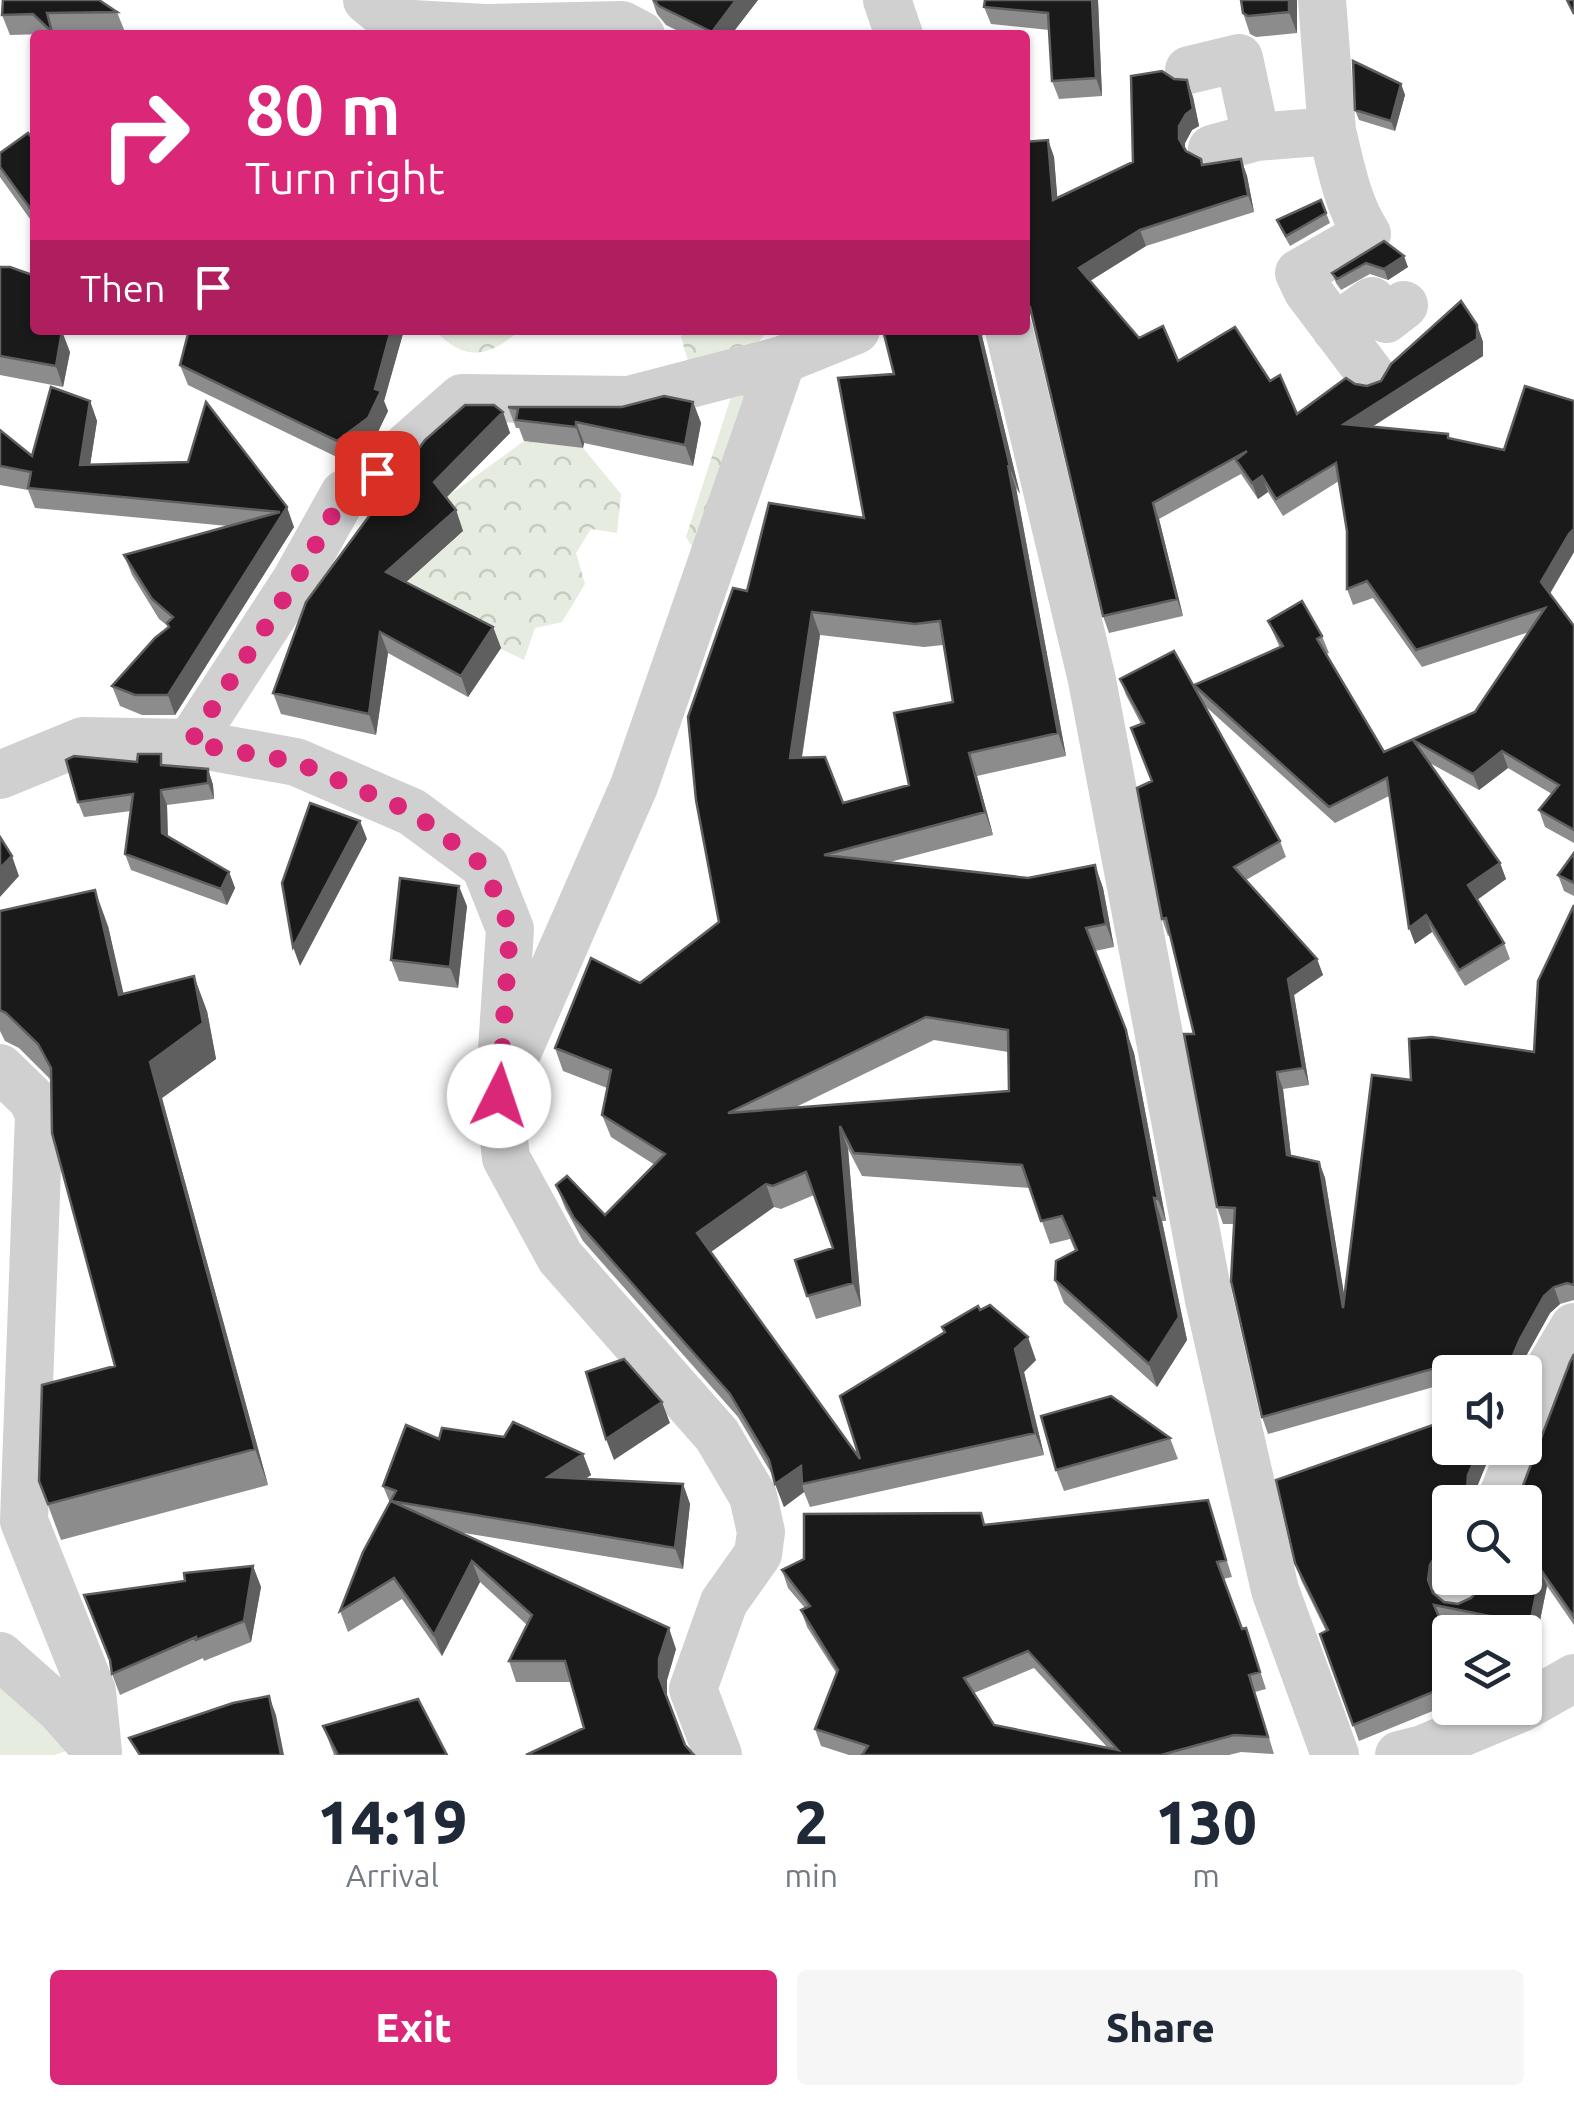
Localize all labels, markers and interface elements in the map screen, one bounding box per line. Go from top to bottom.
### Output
icon: right [80,70,210,200]
text: 80 m [245,70,401,148]
text: Turn right [245,152,445,203]
icon: arrive [186,260,241,315]
text: Then [80,267,166,309]
pin [335,431,420,516]
icon: arrive [350,446,405,501]
position arrow [447,1044,551,1148]
map controls [1432,1355,1542,1725]
button: sound [1432,1355,1542,1465]
button: search [1432,1485,1542,1595]
button: layers [1432,1615,1542,1725]
text: 14:19 [317,1788,467,1855]
text: 2 [794,1788,828,1855]
text: 130 [1155,1788,1257,1855]
text: Arrival [346,1857,439,1893]
text: min [784,1857,838,1893]
text: m [1192,1857,1220,1893]
button: Exit [50,1970,777,2085]
button: Share [797,1970,1524,2085]

